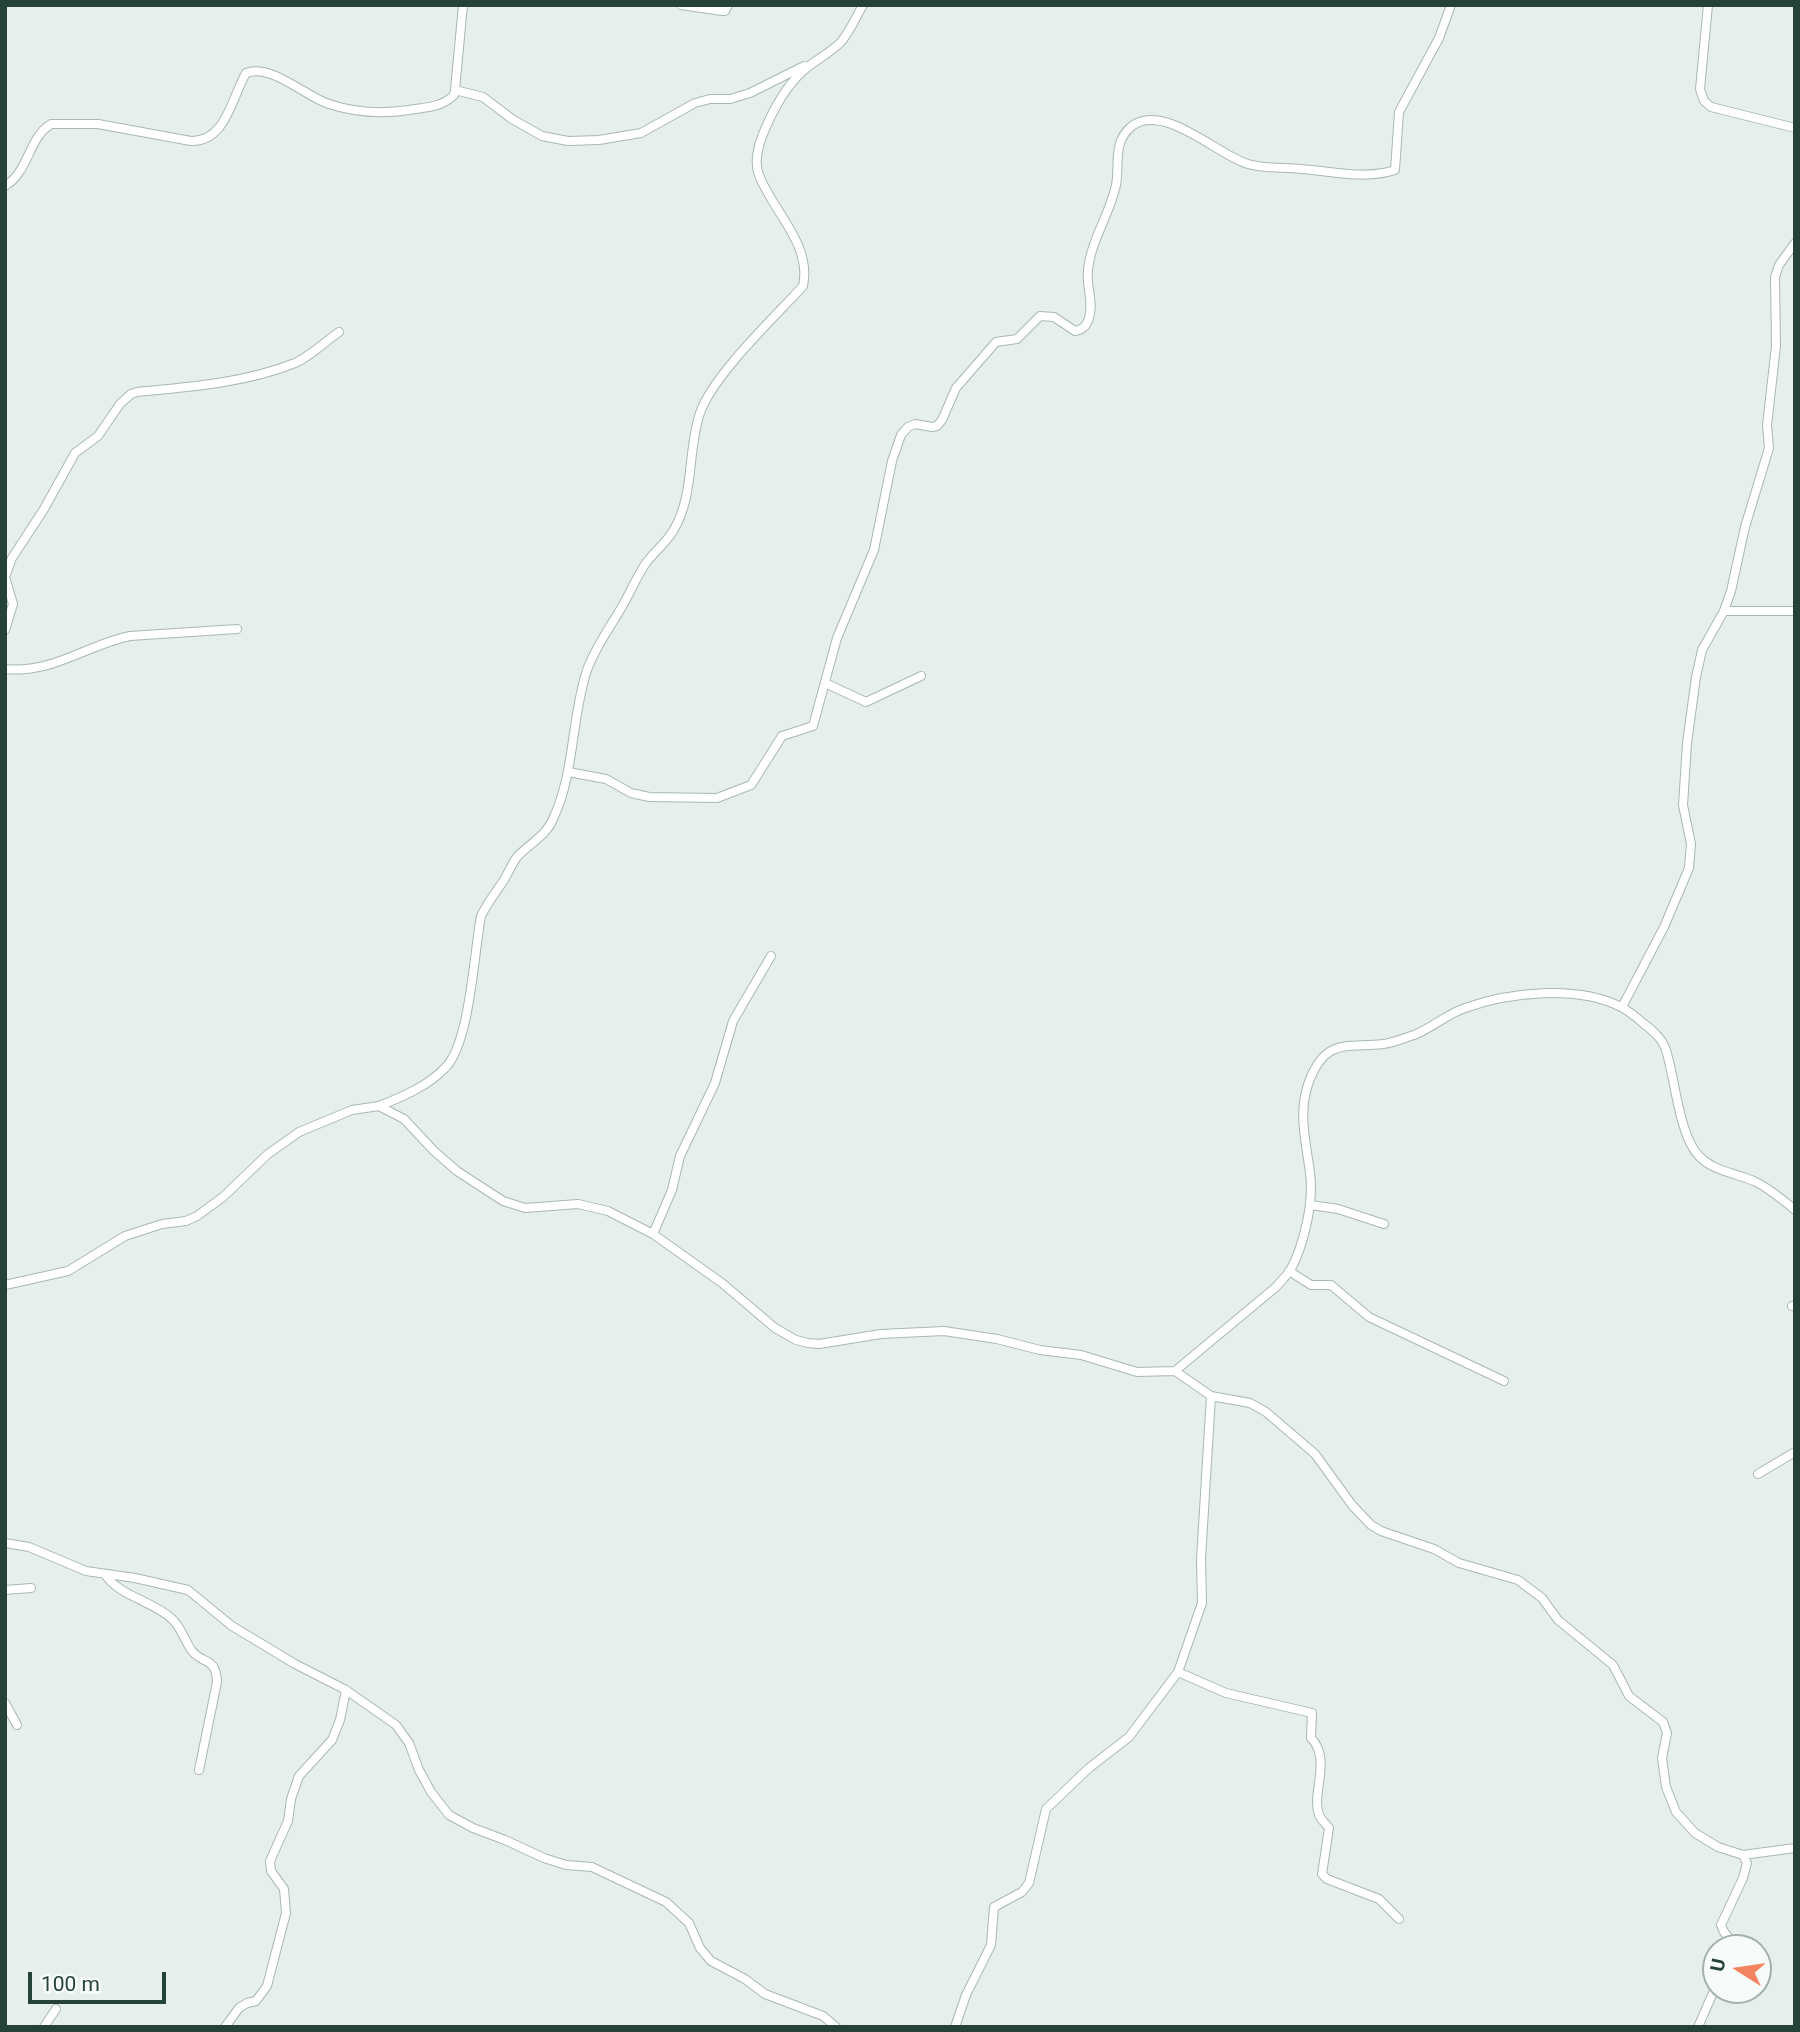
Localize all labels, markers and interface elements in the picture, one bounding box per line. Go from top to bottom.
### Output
north arrow [1702,1934,1772,2004]
text: U [1705,1956,1730,1973]
scale bar [32,1958,170,2002]
text: 100 m [41,1972,100,1996]

